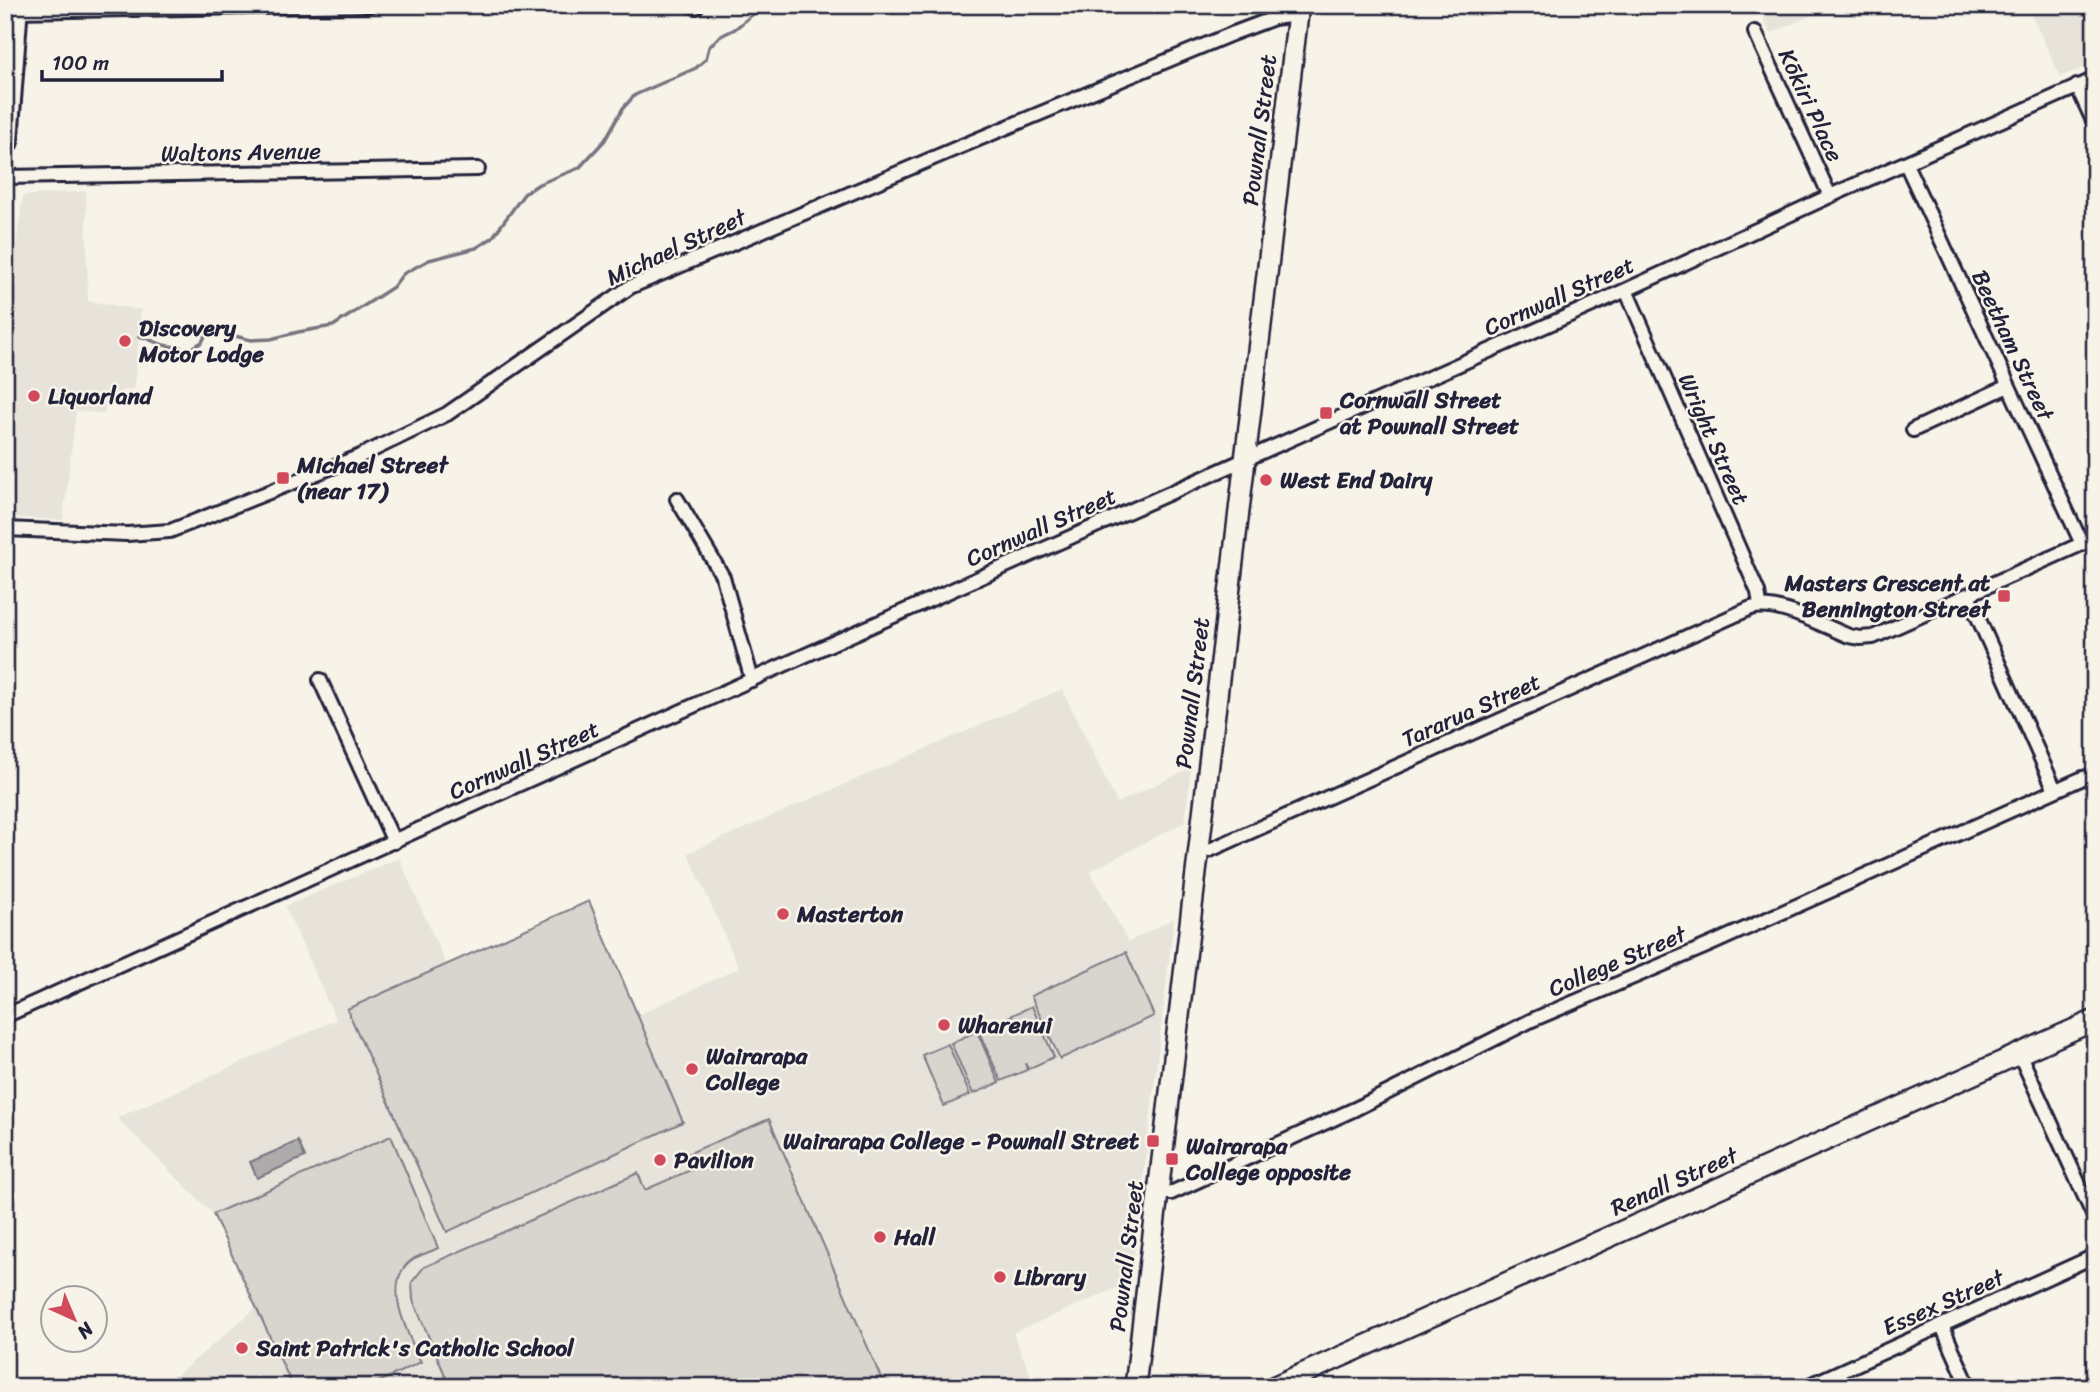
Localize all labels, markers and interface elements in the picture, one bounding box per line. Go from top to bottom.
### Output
scale bar [42,38,222,82]
street label: Kōkiri Place [1766,42,1855,169]
text: 100 m [52,44,109,82]
street label: Pownall Street [1230,52,1289,208]
street label: Waltons Avenue [161,131,322,174]
street label: Michael Street [599,196,755,298]
street label: Cornwall Street [1477,245,1641,348]
street label: Beetham Street [1960,263,2066,429]
place label: Discovery Motor Lodge [138,308,264,375]
marker: Discovery Motor Lodge [117,333,133,349]
street label: Wright Street [1666,367,1761,512]
place label: Liquorland [48,376,154,417]
place label: Cornwall Street at Pownall Street [1339,380,1519,447]
marker: Liquorland [26,388,42,404]
marker: Cornwall Street at Pownall Street [1318,405,1334,421]
place label: Michael Street (near 17) [296,445,449,512]
place label: West End Dairy [1280,460,1434,501]
marker: Michael Street (near 17) [275,470,291,486]
marker: West End Dairy [1258,472,1274,488]
street label: Cornwall Street [959,476,1123,579]
place label: Masters Crescent at Bennington Street [1783,563,1992,630]
marker: Masters Crescent at Bennington Street [1996,588,2012,604]
street label: Pownall Street [1163,615,1222,771]
street label: Tararua Street [1395,662,1547,759]
street label: Cornwall Street [442,709,606,812]
place label: Masterton [796,894,904,935]
marker: Masterton [775,906,791,922]
street label: College Street [1542,913,1694,1009]
place label: Wharenui [958,1005,1053,1046]
marker: Wharenui [936,1017,952,1033]
place label: Wairarapa College [705,1036,809,1103]
marker: Wairarapa College [684,1061,700,1077]
place label: Wairarapa College - Pownall Street [783,1121,1139,1162]
place label: Wairarapa College opposite [1185,1126,1351,1193]
marker: Wairarapa College - Pownall Street [1145,1133,1161,1149]
street label: Renall Street [1604,1134,1746,1228]
place label: Pavilion [674,1140,754,1181]
marker: Wairarapa College opposite [1164,1151,1180,1167]
marker: Pavilion [652,1152,668,1168]
street label: Pownall Street [1097,1178,1156,1334]
place label: Hall [893,1217,936,1258]
marker: Hall [872,1229,888,1245]
place label: Library [1014,1257,1087,1298]
street label: Essex Street [1876,1257,2012,1348]
marker: Library [992,1269,1008,1285]
north arrow [38,1284,108,1354]
text: N [69,1314,102,1348]
place label: Saint Patrick's Catholic School [255,1328,575,1369]
marker: Saint Patrick's Catholic School [234,1340,250,1356]

